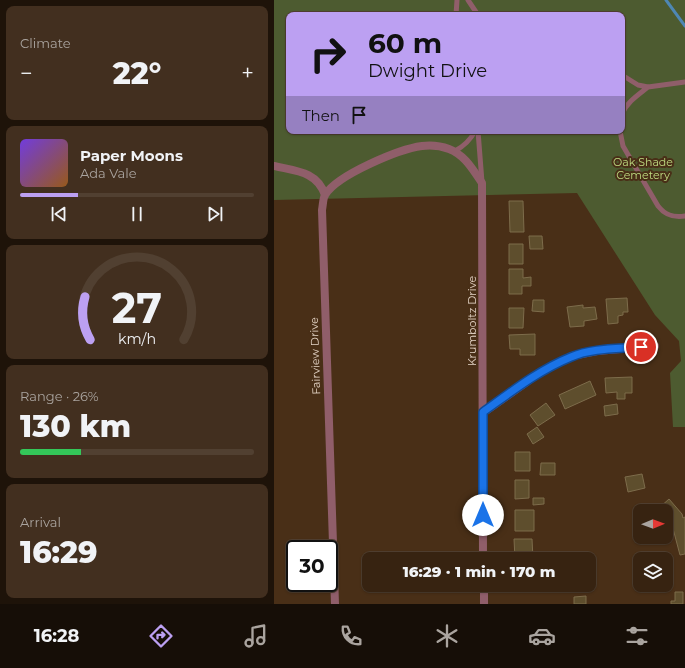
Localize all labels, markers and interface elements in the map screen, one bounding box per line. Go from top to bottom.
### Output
text: 60 m [368,26,442,60]
icon: right [302,28,354,80]
text: Climate [20,35,71,51]
text: 22° [113,55,161,92]
text: − [20,60,33,87]
text: + [241,60,254,87]
text: Dwight Drive [368,60,487,82]
icon: arrive [348,104,370,126]
text: Then [302,106,340,125]
text: Paper Moons [80,146,183,165]
park label: Oak Shade Cemetery [613,155,673,182]
text: Ada Vale [80,165,137,181]
icon: previous [48,203,70,225]
icon: pause [126,203,148,225]
icon: next [204,203,226,225]
street label: Krumboltz Drive [465,276,479,366]
text: 27 [112,283,162,333]
street label: Fairview Drive [307,317,323,395]
text: km/h [118,330,156,348]
pin [624,330,658,364]
icon: arrive [630,336,652,358]
text: Range · 26% [20,388,98,404]
text: 130 km [20,408,131,445]
position arrow [462,494,504,536]
north arrow [633,504,673,544]
map controls [633,504,673,592]
text: Arrival [20,514,61,530]
text: 16:29 [20,534,98,571]
speed limit sign: 30 [286,540,338,592]
button: layers [633,552,673,592]
text: 16:29 · 1 min · 170 m [403,562,555,581]
icon: directions [147,622,175,650]
icon: music [242,622,270,650]
icon: phone [337,622,365,650]
icon: climate [433,622,461,650]
icon: car [528,622,556,650]
icon: filters [623,622,651,650]
text: 16:28 [34,625,79,647]

